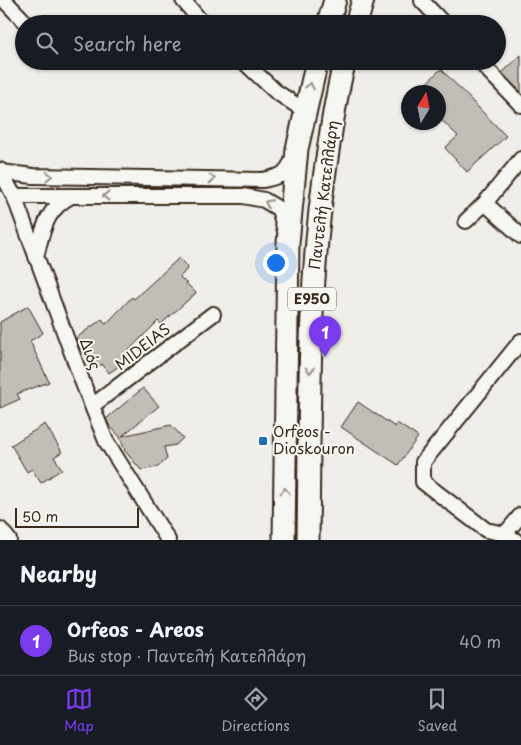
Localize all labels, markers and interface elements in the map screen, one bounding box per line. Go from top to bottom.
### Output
search box [15,15,506,70]
icon: search [33,29,61,57]
text: Search here [73,29,182,57]
one-way arrow [305,81,315,90]
north arrow [401,85,446,130]
street label: Παντελή Κατελλάρη [302,119,343,271]
one-way arrow [46,171,54,182]
one-way arrow [208,174,216,184]
one-way arrow [102,191,110,201]
one-way arrow [264,199,273,209]
your location [263,250,289,276]
road number: E950 [288,288,336,310]
pin: 1 [309,316,341,357]
street label: MIDEIAS [109,317,175,375]
street label: Διός [75,334,108,373]
one-way arrow [305,366,315,374]
place label: Orfeos - Dioskouron [273,419,355,459]
marker: Orfeos - Dioskouron [257,435,269,447]
one-way arrow [280,487,290,495]
scale bar [15,505,139,528]
text: 50 m [22,506,58,527]
text: Nearby [20,557,97,589]
text: Orfeos - Areos [67,615,204,643]
text: 1 [32,629,40,653]
text: 40 m [459,629,501,653]
text: Bus stop · Παντελή Κατελλάρη [67,643,306,667]
tab: Map [64,685,94,736]
tab: Directions [222,685,290,736]
tab: Saved [417,685,457,736]

